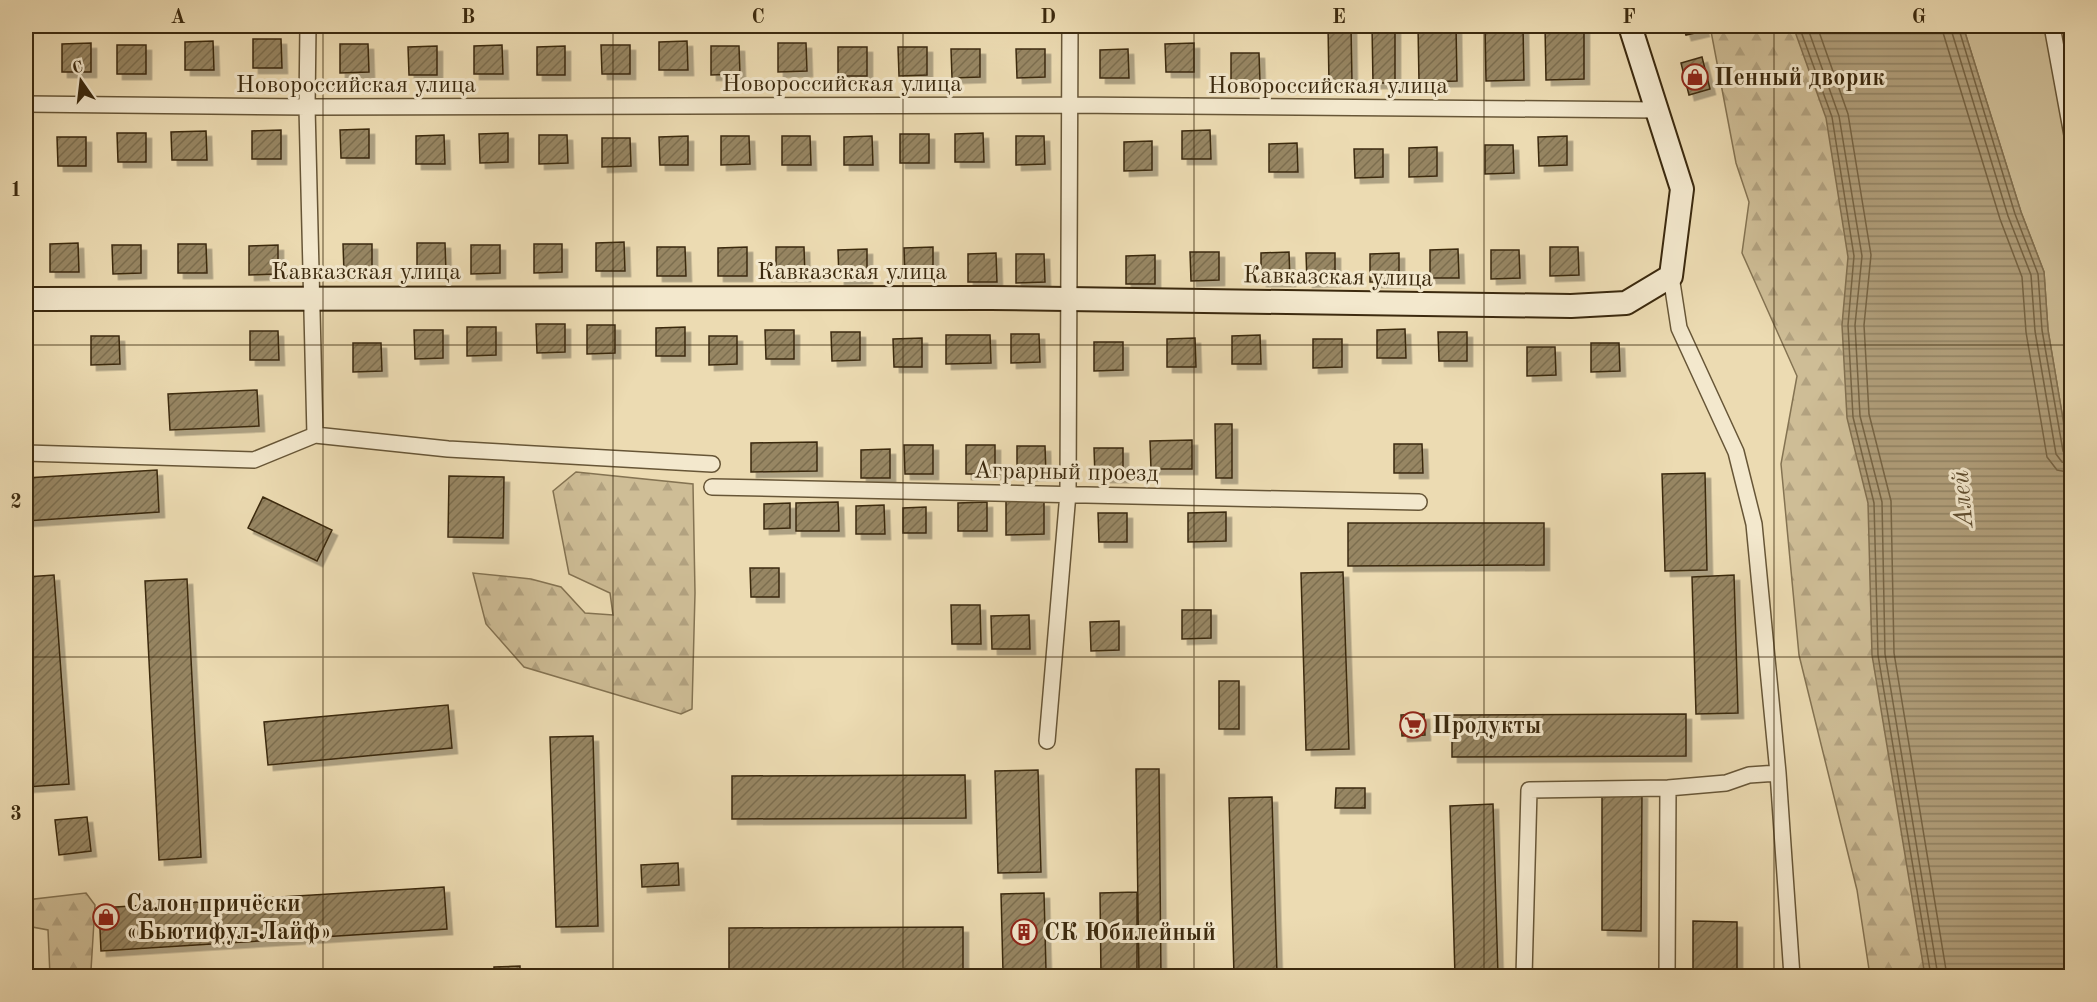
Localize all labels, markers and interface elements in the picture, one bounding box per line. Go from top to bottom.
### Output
text: A [170,8,186,28]
text: B [461,8,475,28]
text: C [751,8,765,28]
text: D [1040,8,1056,28]
text: E [1332,8,1346,28]
text: F [1622,8,1636,28]
text: G [1912,8,1926,28]
north arrow [51,51,111,111]
text: С [71,59,85,77]
shop icon: Пенный дворик [1680,62,1710,92]
place label: Пенный дворик [1714,67,1885,91]
street label: Новороссийская улица [722,73,962,97]
street label: Новороссийская улица [236,74,476,98]
street label: Новороссийская улица [1208,75,1448,99]
text: 1 [10,181,22,201]
street label: Кавказская улица [271,261,461,285]
street label: Кавказская улица [757,261,947,285]
street label: Кавказская улица [1243,264,1433,292]
street label: Аграрный проезд [973,459,1159,487]
water label: Алей [1948,469,1979,531]
text: 2 [10,493,22,513]
supermarket icon: Продукты [1398,710,1428,740]
place label: Продукты [1432,715,1541,739]
text: 3 [10,805,22,825]
place label: Салон причёски «Бьютифул-Лайф» [126,893,332,945]
shop icon: Салон причёски «Бьютифул-Лайф» [91,902,121,932]
building icon: СК Юбилейный [1009,917,1039,947]
place label: СК Юбилейный [1044,922,1216,946]

